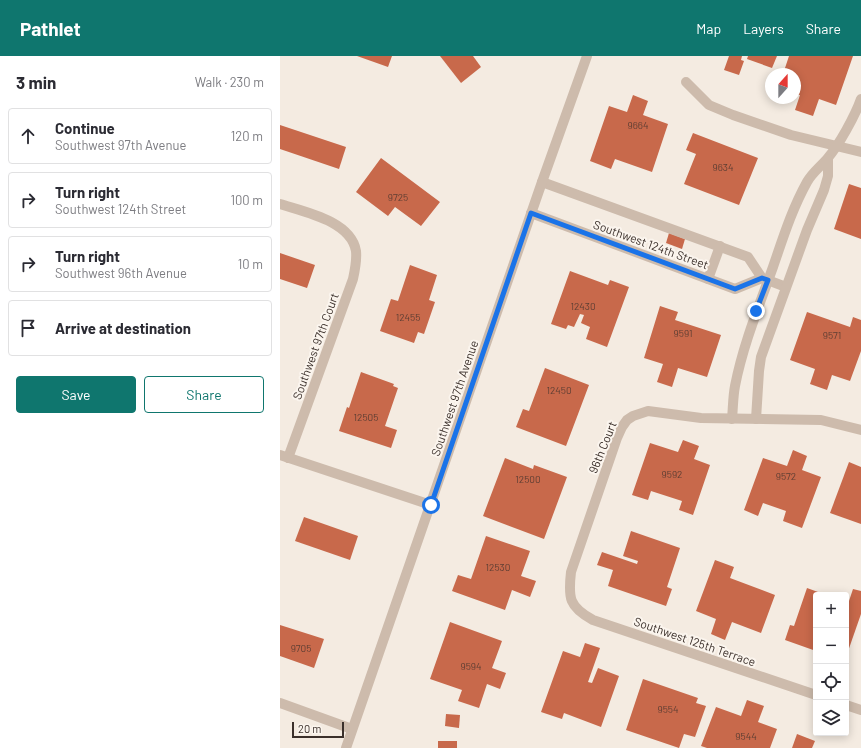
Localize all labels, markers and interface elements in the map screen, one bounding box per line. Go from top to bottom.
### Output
text: Pathlet [20,17,81,40]
text: Map [696,20,721,37]
text: Layers [743,20,784,37]
text: Share [806,20,841,37]
north arrow [765,68,801,104]
text: 3 min [16,72,56,92]
text: Walk · 230 m [195,74,264,90]
text: Continue [55,119,115,137]
house number: 9664 [627,119,649,131]
icon: ahead [17,125,39,147]
text: 120 m [231,128,263,144]
text: Southwest 97th Avenue [55,137,186,153]
house number: 9634 [712,161,734,173]
text: Turn right [55,183,120,201]
icon: right [17,189,39,211]
house number: 9725 [388,191,408,203]
text: 100 m [230,192,263,208]
text: Southwest 124th Street [55,201,186,217]
street label: Southwest 124th Street [592,217,710,271]
text: Turn right [55,247,120,265]
icon: right [17,253,39,275]
text: 10 m [238,256,263,272]
text: Southwest 96th Avenue [55,265,187,281]
street label: Southwest 97th Court [289,291,341,401]
house number: 12430 [570,300,596,312]
route end [747,302,765,320]
house number: 12455 [396,311,420,323]
icon: arrive [17,317,39,339]
text: Arrive at destination [55,319,191,337]
house number: 9591 [674,327,692,339]
house number: 9571 [823,329,841,341]
street label: Southwest 97th Avenue [428,338,480,458]
button: Save [16,376,136,413]
button: Share [144,376,264,413]
house number: 12450 [546,384,572,396]
house number: 12505 [354,411,378,423]
street label: 96th Court [585,419,619,475]
house number: 9592 [662,468,682,480]
house number: 9572 [776,470,796,482]
house number: 12500 [515,473,541,485]
route start [422,496,440,514]
house number: 12530 [486,561,510,573]
map controls [813,592,849,736]
button: + [813,592,849,628]
street label: Southwest 125th Terrace [632,614,758,668]
button: − [813,628,849,664]
house number: 9705 [291,642,311,654]
house number: 9594 [460,660,482,672]
button: locate [813,664,849,700]
button: layers [813,700,849,736]
house number: 9554 [658,703,679,715]
scale bar [292,720,344,739]
text: 20 m [298,722,321,735]
house number: 9544 [735,730,757,742]

